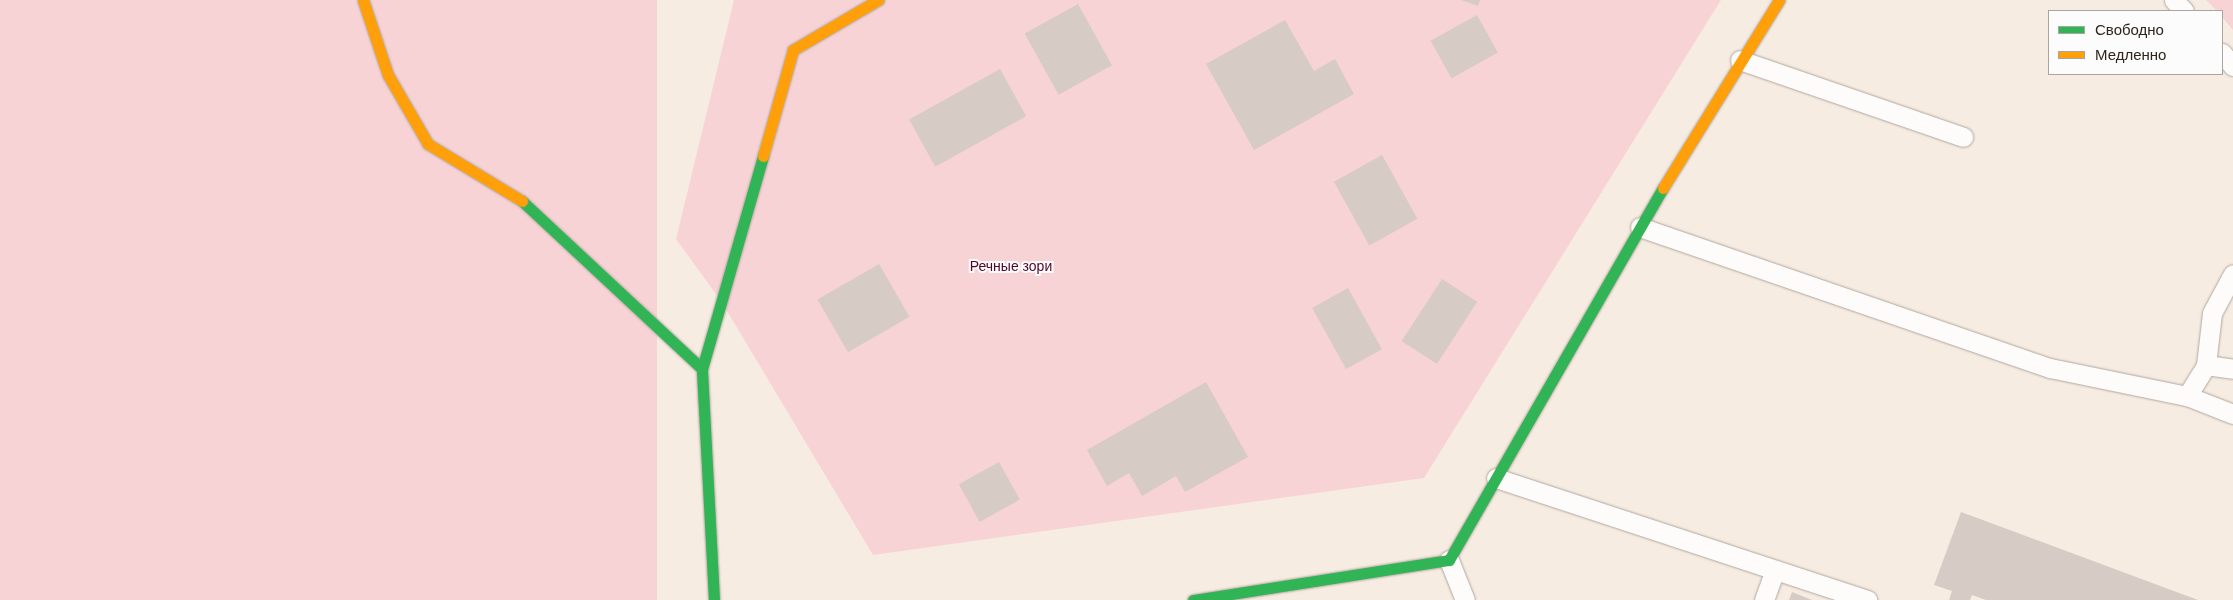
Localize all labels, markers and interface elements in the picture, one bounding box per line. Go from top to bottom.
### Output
legend [2048,10,2223,75]
text: Свободно [2095,21,2164,38]
text: Медленно [2095,46,2166,63]
park label: Речные зори [970,258,1052,274]

